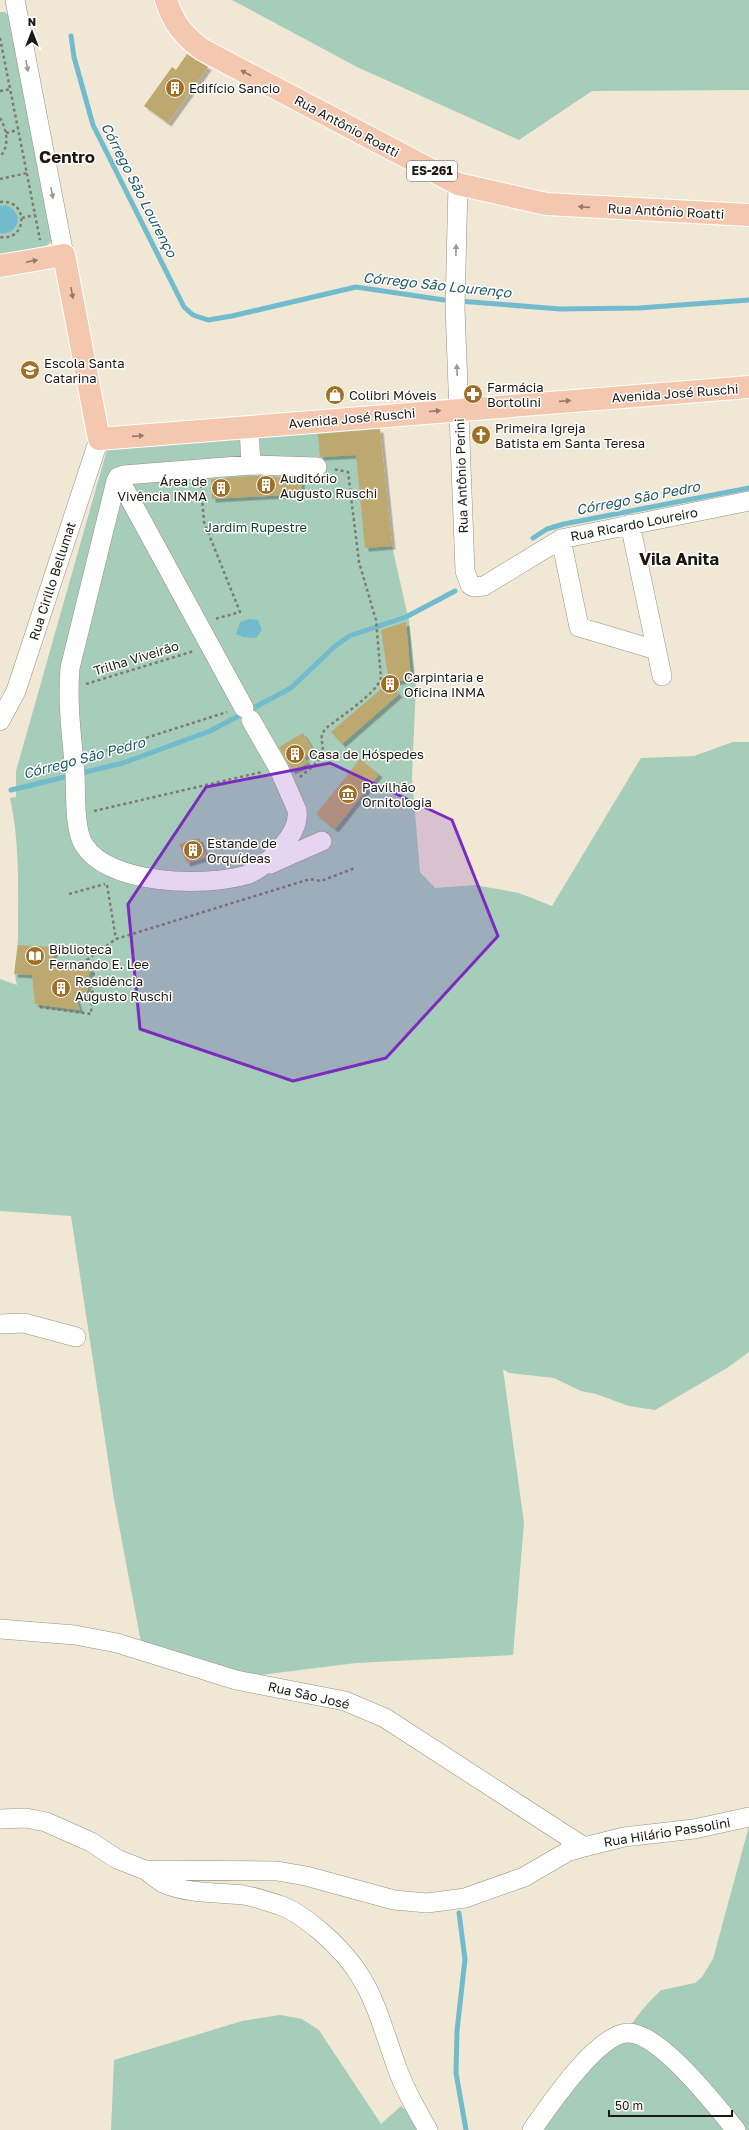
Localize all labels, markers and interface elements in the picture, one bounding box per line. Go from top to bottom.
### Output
north arrow [12,12,52,52]
text: N [28,15,36,28]
one-way arrow [25,60,31,72]
one-way arrow [240,70,252,76]
building icon: Edifício Sancio [164,77,186,99]
place label: Edifício Sancio [189,80,280,96]
street label: Rua Antônio Roatti [292,92,402,160]
water label: Córrego São Lourenço [98,120,182,261]
district label: Centro [39,146,95,167]
road number: ES-261 [407,161,457,181]
one-way arrow [50,187,56,199]
street label: Rua Antônio Roatti [607,200,725,222]
one-way arrow [578,203,590,210]
one-way arrow [453,243,459,256]
one-way arrow [26,257,38,263]
water label: Córrego São Lourenço [362,268,514,301]
one-way arrow [69,287,75,299]
place label: Escola Santa Catarina [44,355,125,386]
school or university icon: Escola Santa Catarina [19,359,41,381]
one-way arrow [454,364,461,376]
place label: Farmácia Bortolini [487,379,544,410]
street label: Avenida José Ruschi [611,381,739,405]
pharmacy icon: Farmácia Bortolini [462,383,484,405]
shop icon: Colibri Móveis [324,384,346,406]
place label: Colibri Móveis [349,387,437,403]
one-way arrow [559,398,571,405]
street label: Avenida José Ruschi [288,404,416,432]
one-way arrow [429,407,441,414]
street label: Rua Antônio Perini [451,418,471,534]
place label: Primeira Igreja Batista em Santa Teresa [495,420,645,451]
church icon: Primeira Igreja Batista em Santa Teresa [470,424,492,446]
one-way arrow [132,433,144,440]
place label: Auditório Augusto Ruschi [280,470,377,501]
place label: Área de Vivência INMA [117,473,207,504]
building icon: Auditório Augusto Ruschi [255,474,277,496]
building icon: Área de Vivência INMA [210,477,232,499]
water label: Córrego São Pedro [575,477,703,518]
street label: Rua Ricardo Loureiro [569,504,699,544]
park label: Jardim Rupestre [205,519,307,535]
street label: Rua Cirillo Bellumat [25,520,79,642]
district label: Vila Anita [639,548,719,569]
street label: Trilha Viveirão [91,637,181,679]
place label: Carpintaria e Oficina INMA [404,669,485,700]
building icon: Carpintaria e Oficina INMA [379,673,401,695]
water label: Córrego São Pedro [21,733,148,782]
building icon: Casa de Hóspedes [284,743,306,765]
place label: Casa de Hóspedes [309,746,424,762]
place label: Pavilhão Ornitologia [362,779,432,810]
museum icon: Pavilhão Ornitologia [337,783,359,805]
place label: Estande de Orquídeas [207,835,277,866]
building icon: Estande de Orquídeas [182,839,204,861]
place label: Biblioteca Fernando E. Lee [49,941,149,972]
library icon: Biblioteca Fernando E. Lee [24,945,46,967]
place label: Residência Augusto Ruschi [75,973,172,1004]
building icon: Residência Augusto Ruschi [50,977,72,999]
street label: Rua São José [267,1678,351,1712]
street label: Rua Hilário Passolini [603,1814,731,1850]
scale bar [609,2092,732,2118]
text: 50 m [615,2098,643,2113]

